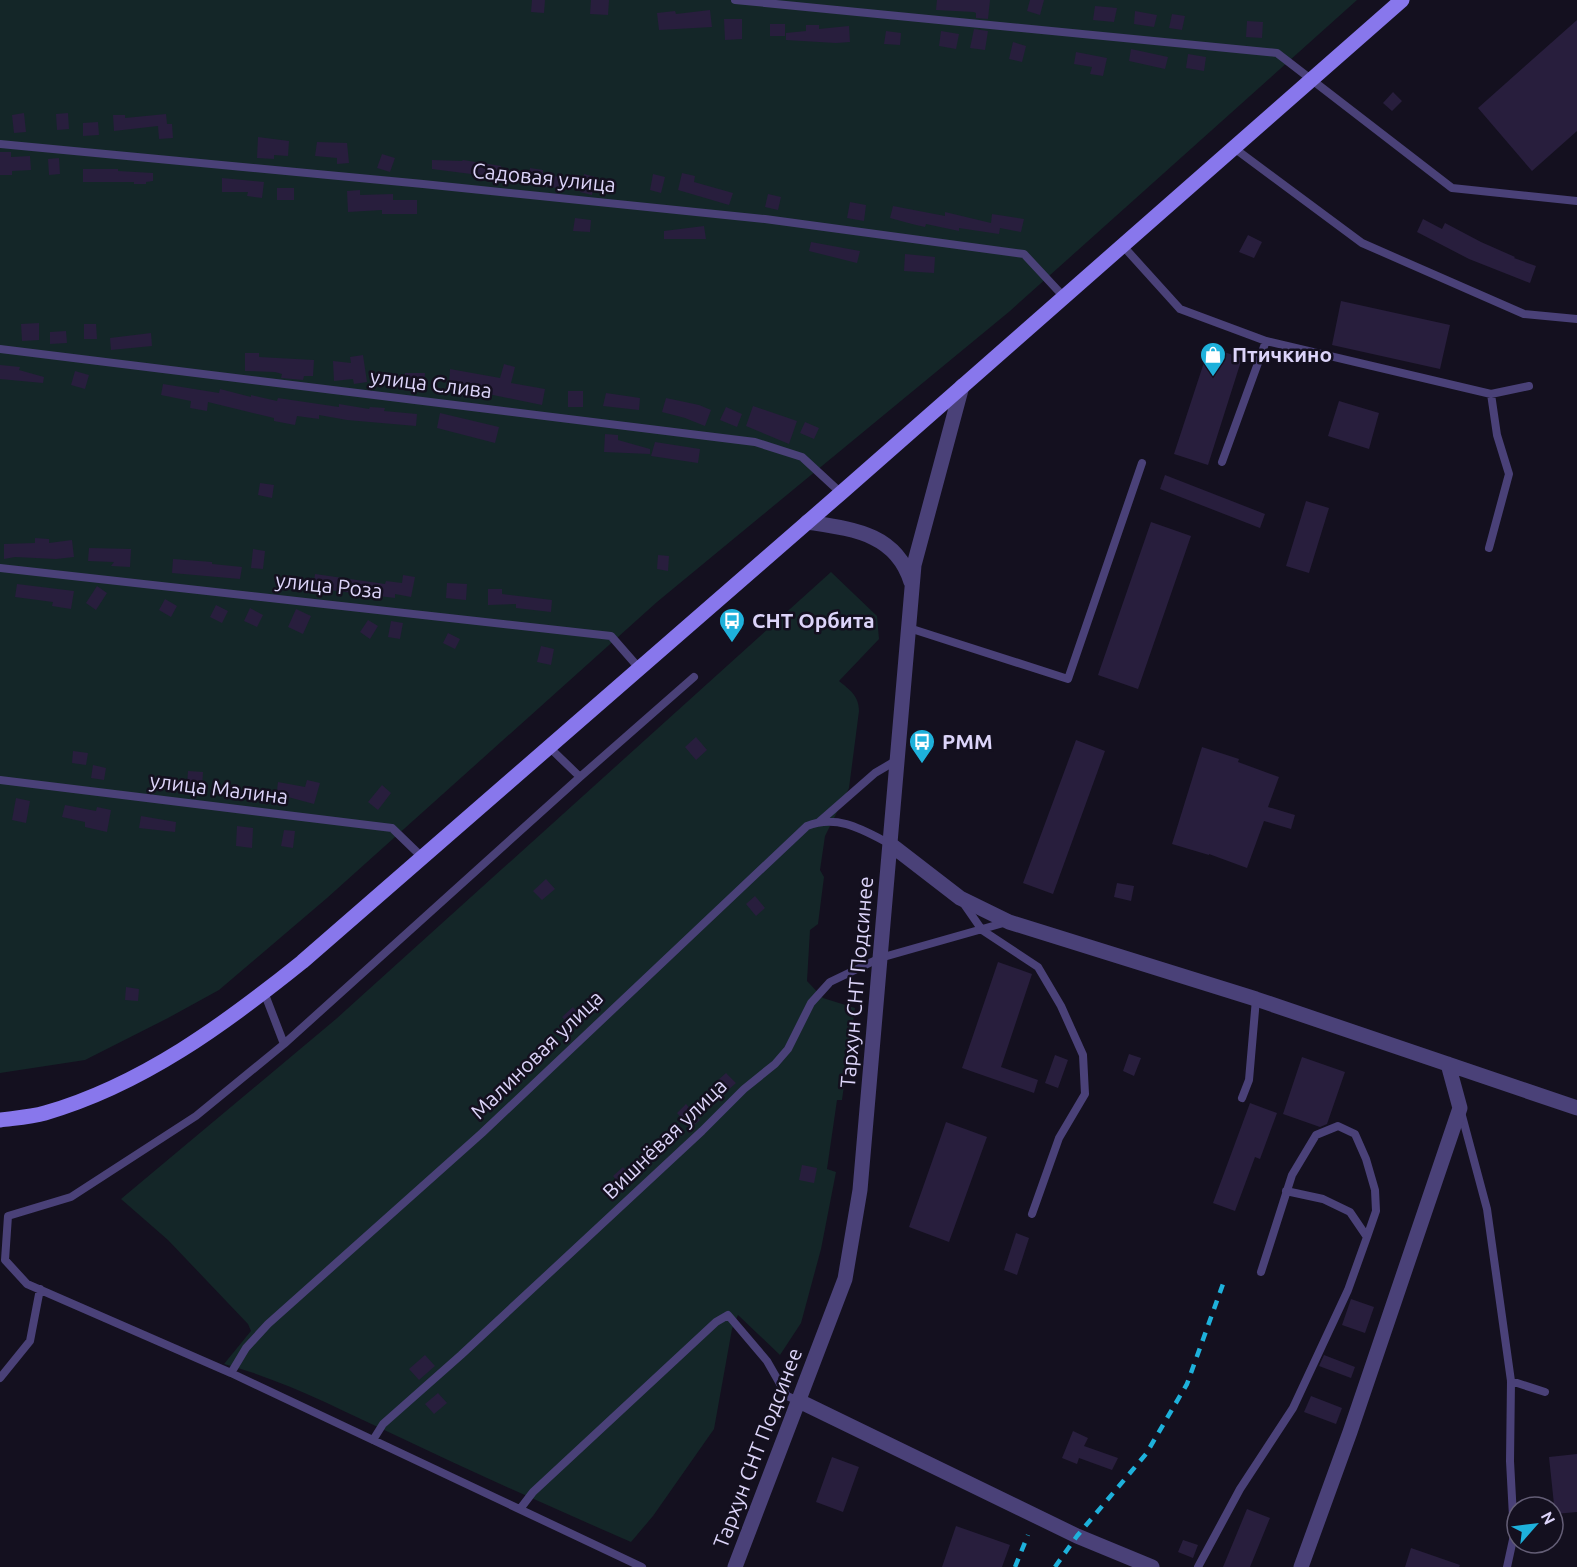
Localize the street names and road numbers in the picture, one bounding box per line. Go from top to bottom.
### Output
street label: Садовая улица [471,158,617,196]
street label: улица Слива [369,364,493,402]
street label: улица Роза [274,567,384,603]
street label: улица Малина [149,768,290,808]
street label: Тархун СНТ Подсинее [835,875,877,1089]
street label: Малиновая улица [465,985,607,1123]
street label: Вишнёвая улица [597,1073,731,1203]
street label: Тархун СНТ Подсинее [708,1344,806,1551]

